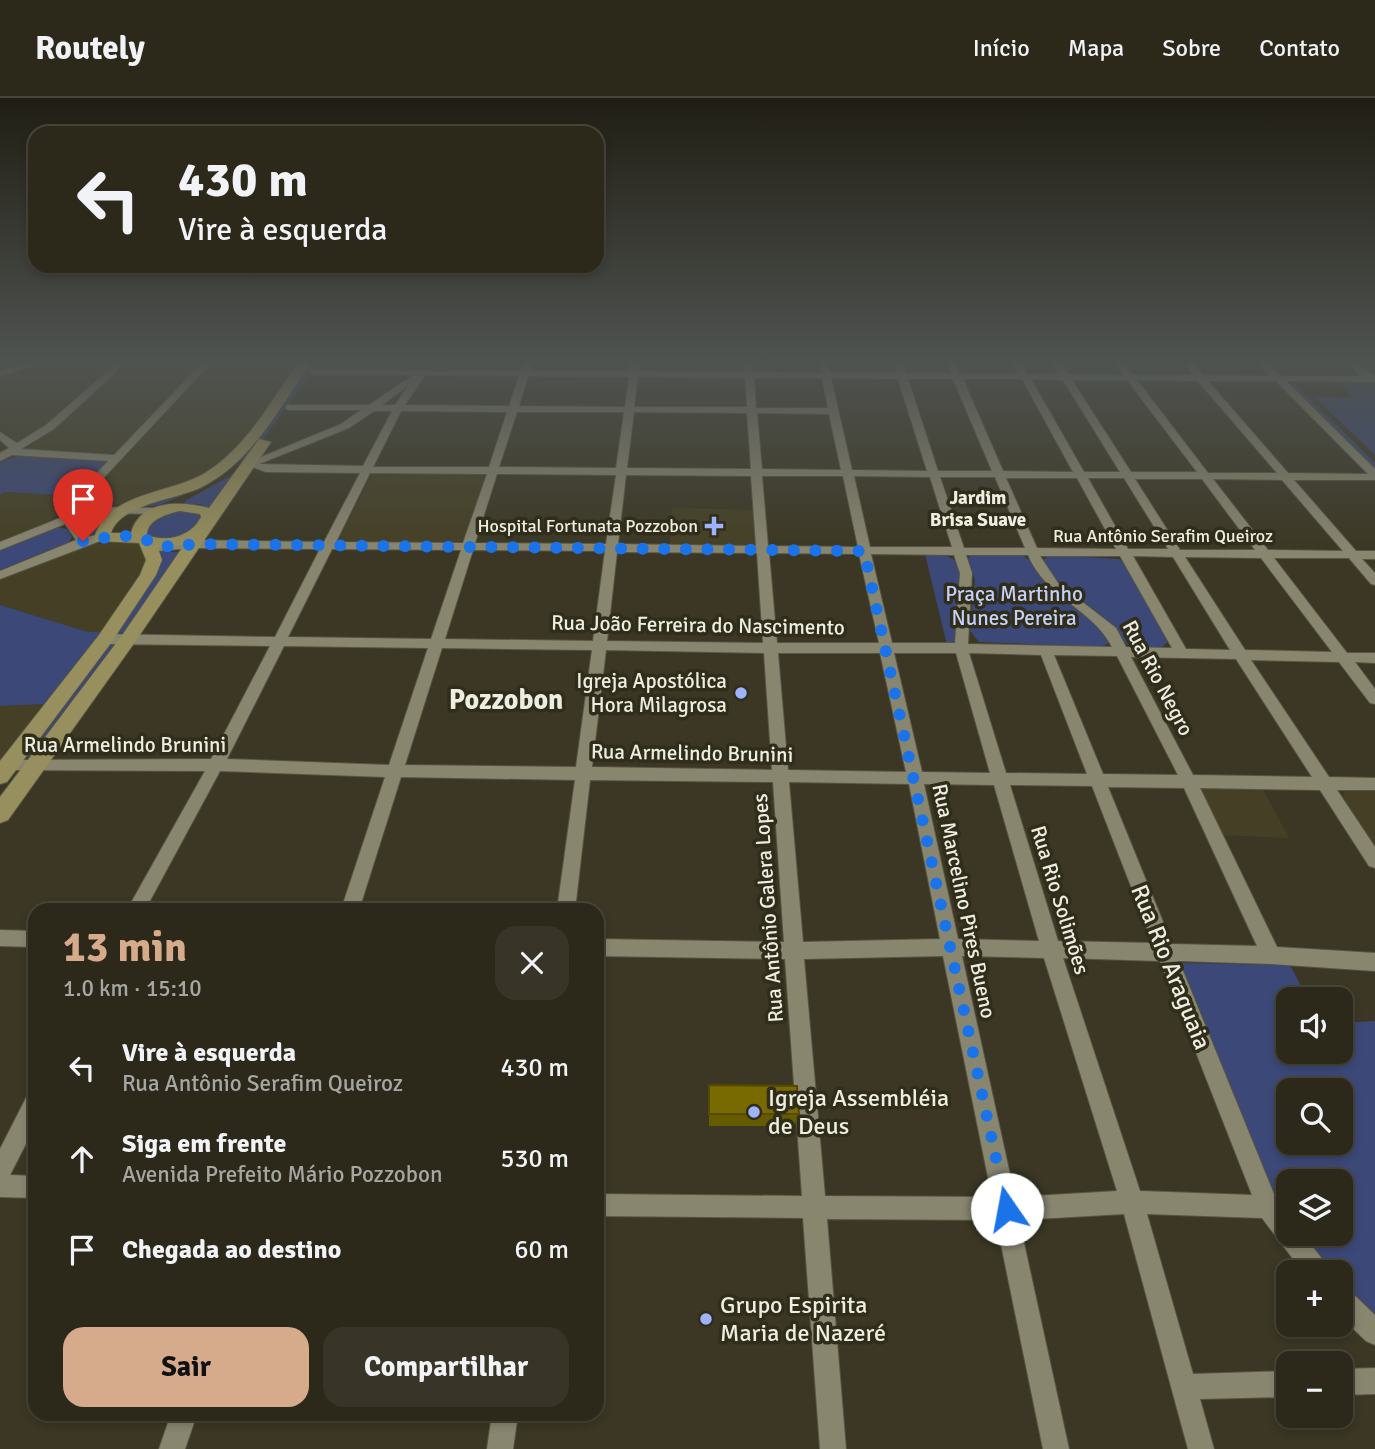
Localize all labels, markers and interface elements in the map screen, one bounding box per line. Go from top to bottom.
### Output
text: Routely [35,28,145,69]
text: Início [973,33,1030,63]
text: Mapa [1068,33,1124,63]
text: Sobre [1162,33,1221,63]
text: Contato [1259,33,1340,63]
text: 430 m [178,150,308,210]
icon: left [63,154,154,245]
text: Vire à esquerda [178,210,388,249]
pin [53,469,113,541]
icon: arrive [64,480,102,518]
district label: Jardim Brisa Suave [930,486,1026,532]
place label: Hospital Fortunata Pozzobon [477,515,698,537]
marker: Hospital Fortunata Pozzobon [704,516,724,536]
street label: Rua Antônio Serafim Queiroz [1053,525,1273,547]
park label: Praça Martinho Nunes Pereira [945,581,1083,631]
street label: Rua João Ferreira do Nascimento [551,609,845,641]
street label: Rua Rio Negro [1117,616,1199,740]
place label: Igreja Apostólica Hora Milagrosa [576,668,727,718]
district label: Pozzobon [449,683,563,717]
marker: Igreja Apostólica Hora Milagrosa [733,685,749,701]
street label: Rua Armelindo Brunini [24,732,226,758]
street label: Rua Armelindo Brunini [591,738,793,768]
street label: Rua Marcelino Pires Bueno [926,781,1002,1021]
street label: Rua Antônio Galera Lopes [747,793,789,1023]
street label: Rua Rio Solimões [1025,822,1095,978]
street label: Rua Rio Araguaia [1124,880,1218,1054]
text: 13 min [63,922,187,973]
button: close [495,926,569,1000]
text: 1.0 km · 15:10 [63,974,202,1003]
map controls [1276,987,1353,1428]
button: sound [1276,987,1353,1064]
text: Vire à esquerda [122,1037,296,1069]
icon: left [63,1049,101,1087]
text: 430 m [500,1052,569,1084]
text: Rua Antônio Serafim Queiroz [122,1069,403,1098]
button: search [1276,1078,1353,1155]
place label: Igreja Assembléia de Deus [768,1083,949,1141]
marker: Igreja Assembléia de Deus [746,1104,762,1120]
text: Siga em frente [122,1128,286,1160]
icon: ahead [63,1140,101,1178]
text: 530 m [500,1143,569,1175]
text: Avenida Prefeito Mário Pozzobon [122,1160,442,1189]
button: layers [1276,1169,1353,1246]
position arrow [970,1172,1044,1246]
icon: arrive [63,1231,101,1269]
text: Chegada ao destino [122,1234,341,1266]
text: 60 m [514,1234,569,1266]
button: + [1276,1260,1353,1337]
place label: Grupo Espirita Maria de Nazeré [720,1290,886,1348]
marker: Grupo Espirita Maria de Nazeré [698,1311,714,1327]
button: Sair [63,1327,309,1407]
button: Compartilhar [323,1327,569,1407]
button: − [1276,1351,1353,1428]

